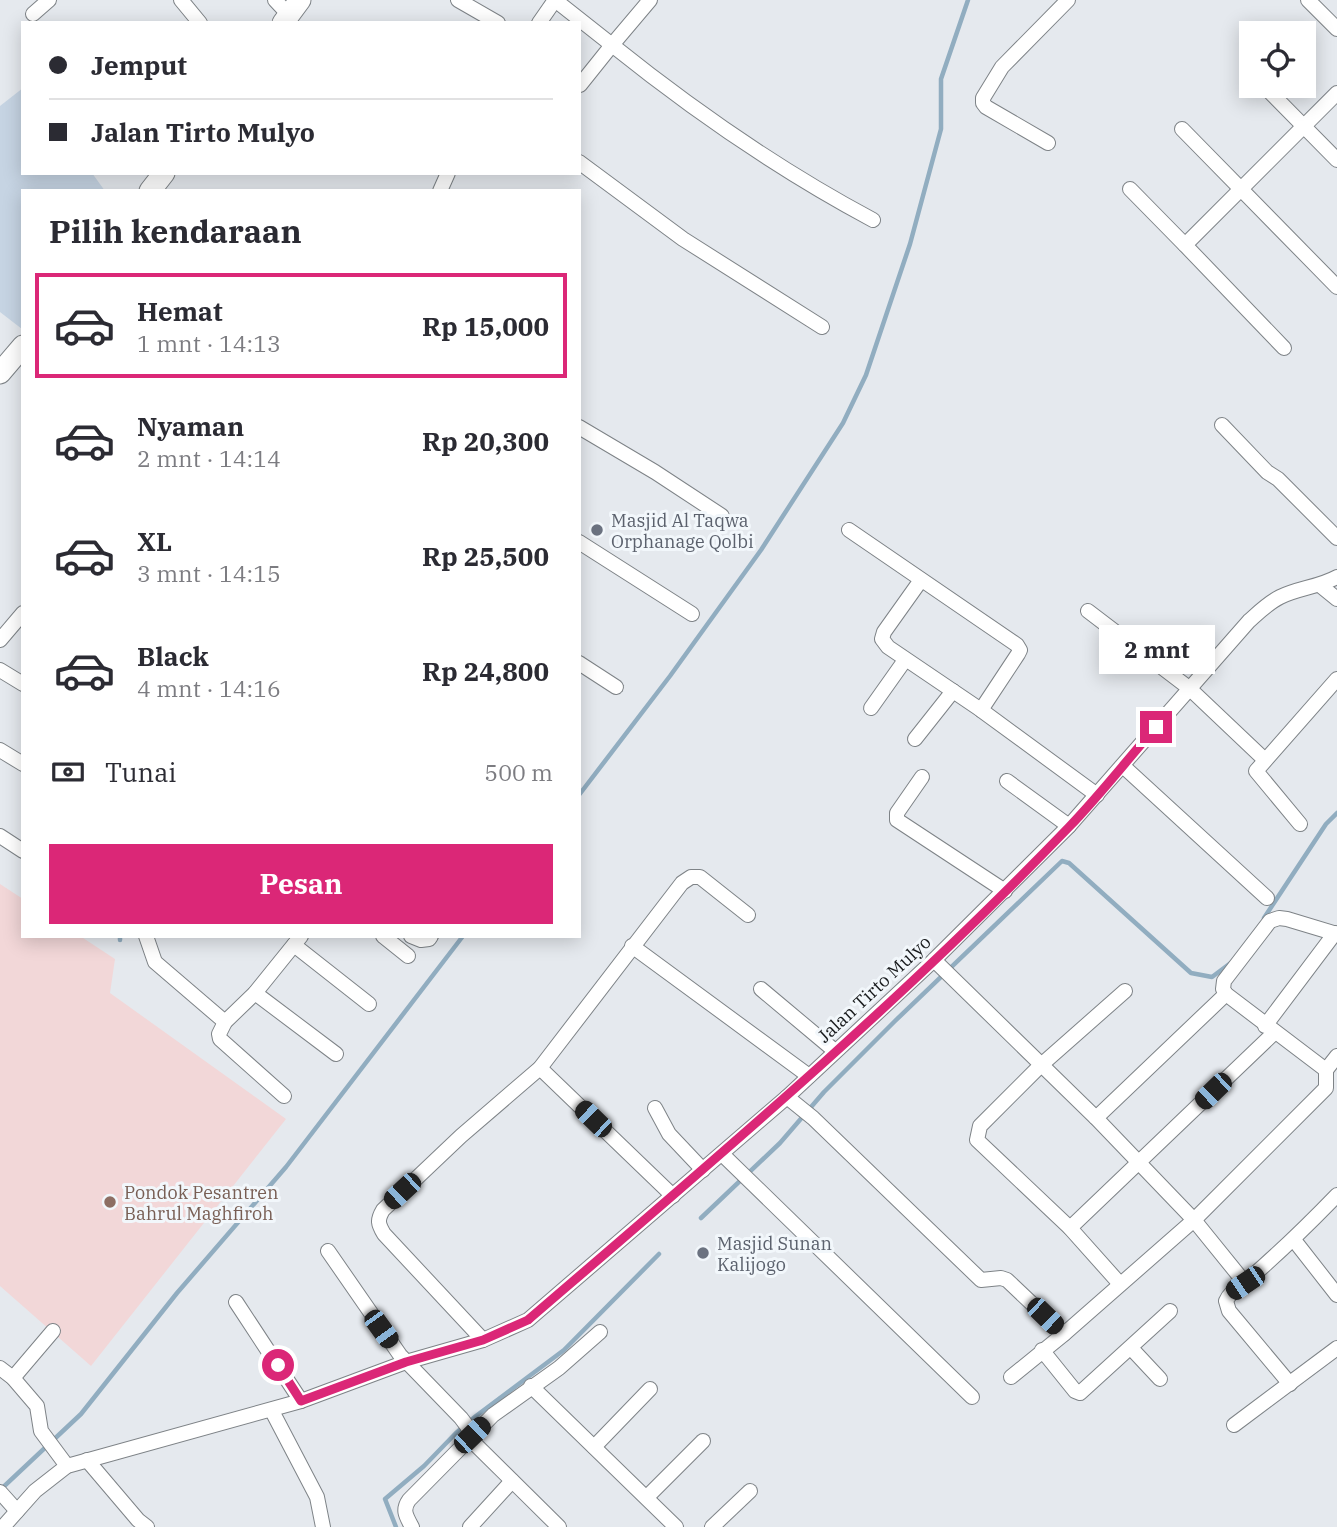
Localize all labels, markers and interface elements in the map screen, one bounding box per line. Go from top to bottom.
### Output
map controls [1239,21,1316,98]
button: locate [1239,21,1316,98]
text: Jemput [91,48,187,82]
text: Jalan Tirto Mulyo [91,115,315,149]
text: Pilih kendaraan [49,210,302,252]
icon: car [53,294,116,357]
text: Hemat [137,294,223,328]
text: Rp 15,000 [422,309,549,343]
text: 1 mnt · 14:13 [137,328,281,358]
icon: car [53,409,116,472]
text: Nyaman [137,409,244,443]
text: Rp 20,300 [422,424,549,458]
text: 2 mnt · 14:14 [137,443,281,473]
place label: Masjid Al Taqwa Orphanage Qolbi [611,509,754,553]
marker: Masjid Al Taqwa Orphanage Qolbi [589,522,605,538]
icon: car [53,524,116,587]
text: XL [137,524,172,558]
text: Rp 25,500 [422,539,549,573]
text: 3 mnt · 14:15 [137,558,281,588]
callout: 2 mnt [1098,626,1214,674]
text: 2 mnt [1124,634,1190,664]
icon: car [53,639,116,702]
text: Black [137,639,209,673]
text: Rp 24,800 [422,654,549,688]
text: 4 mnt · 14:16 [137,673,281,703]
route end [1140,711,1172,743]
icon: cash [49,753,87,791]
text: Tunai [105,755,177,789]
text: 500 m [484,757,553,787]
button: Pesan [49,844,553,924]
street label: Jalan Tirto Mulyo [812,930,936,1048]
car [1191,1069,1236,1113]
car [571,1097,616,1141]
car [380,1169,425,1213]
place label: Pondok Pesantren Bahrul Maghfiroh [124,1181,278,1225]
marker: Pondok Pesantren Bahrul Maghfiroh [102,1194,118,1210]
place label: Masjid Sunan Kalijogo [717,1232,832,1276]
marker: Masjid Sunan Kalijogo [695,1245,711,1261]
car [1222,1263,1269,1303]
car [1023,1294,1068,1338]
car [361,1306,402,1352]
route start [262,1349,294,1381]
car [450,1413,495,1457]

